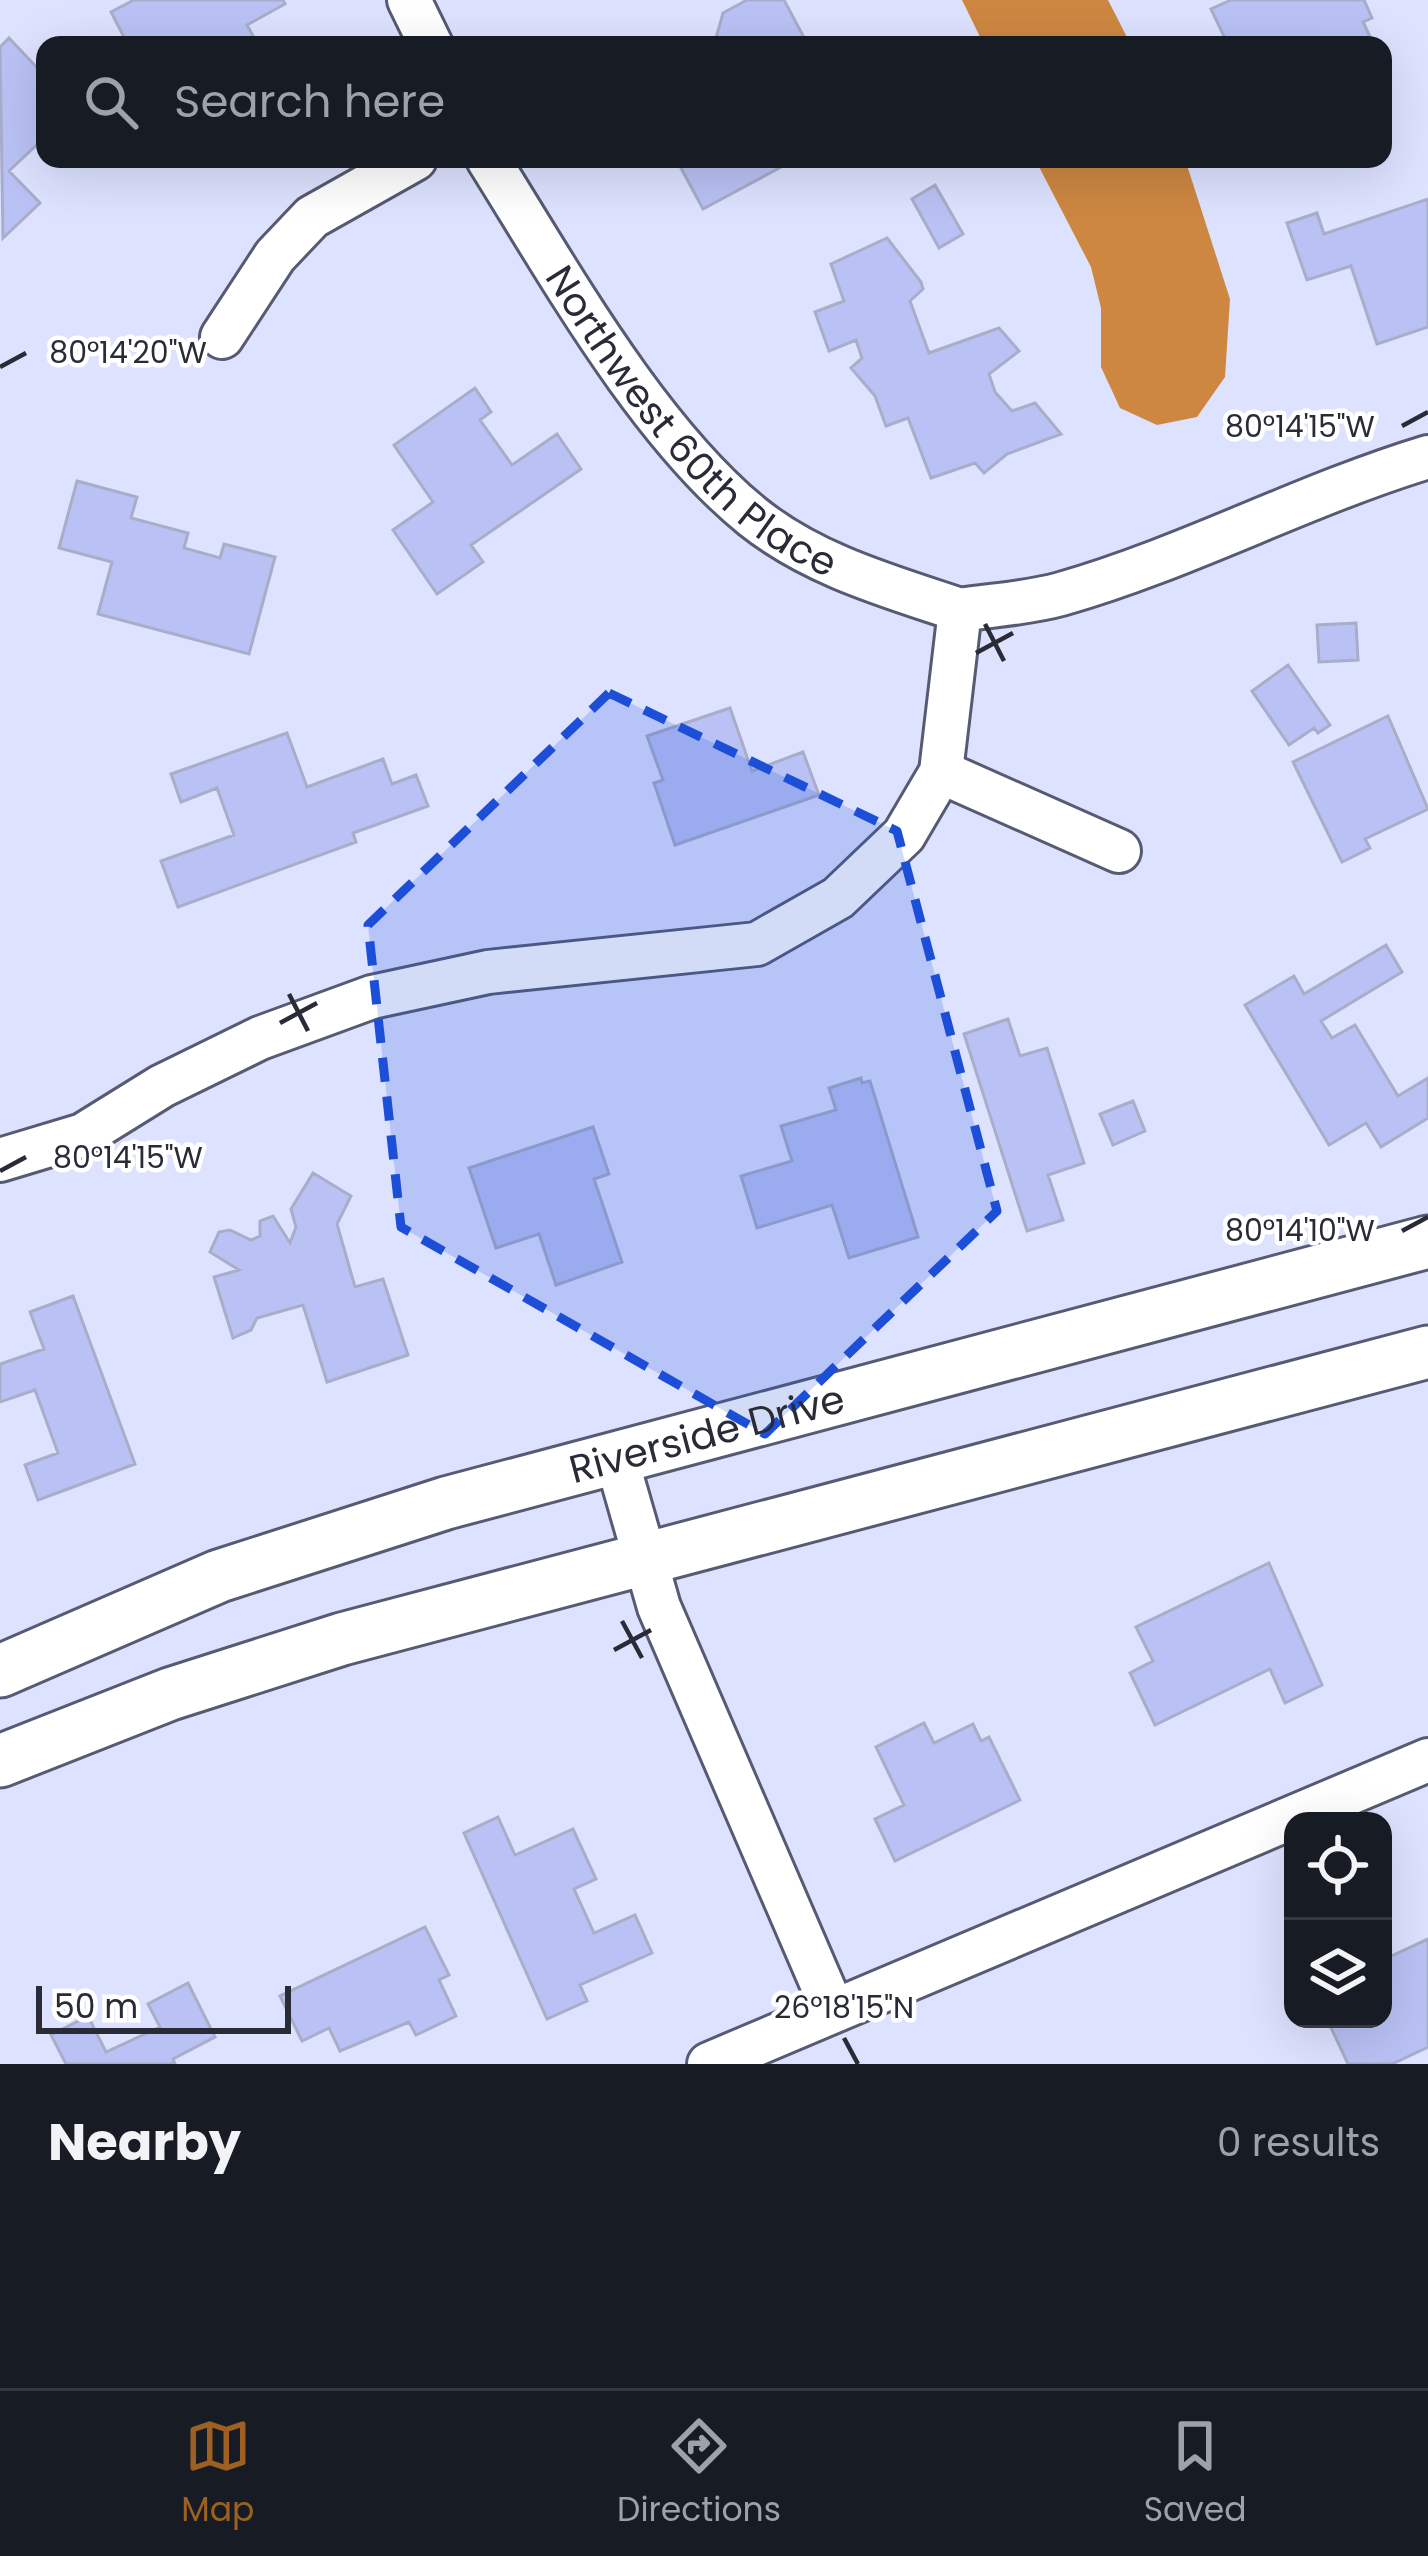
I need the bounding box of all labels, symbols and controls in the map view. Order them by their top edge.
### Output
search box [36,36,1392,168]
icon: search [78,69,144,135]
text: Search here [174,70,445,133]
street label: Northwest 60th Place [532,255,846,591]
text: 80°14'20"W [49,331,207,374]
text: 80°14'15"W [1225,405,1375,448]
text: 80°14'15"W [53,1136,203,1179]
text: 80°14'10"W [1225,1209,1375,1252]
street label: Riverside Drive [563,1371,851,1497]
map controls [1284,1812,1392,2028]
button: locate [1284,1812,1392,1920]
button: layers [1284,1920,1392,2028]
scale bar [36,1980,291,2033]
text: 50 m [54,1983,138,2030]
text: 26°18'15"N [774,1986,914,2029]
text: Nearby [48,2106,241,2178]
text: 0 results [1217,2115,1380,2170]
tab: Map [181,2413,254,2535]
tab: Directions [617,2413,781,2535]
tab: Saved [1144,2413,1247,2535]

